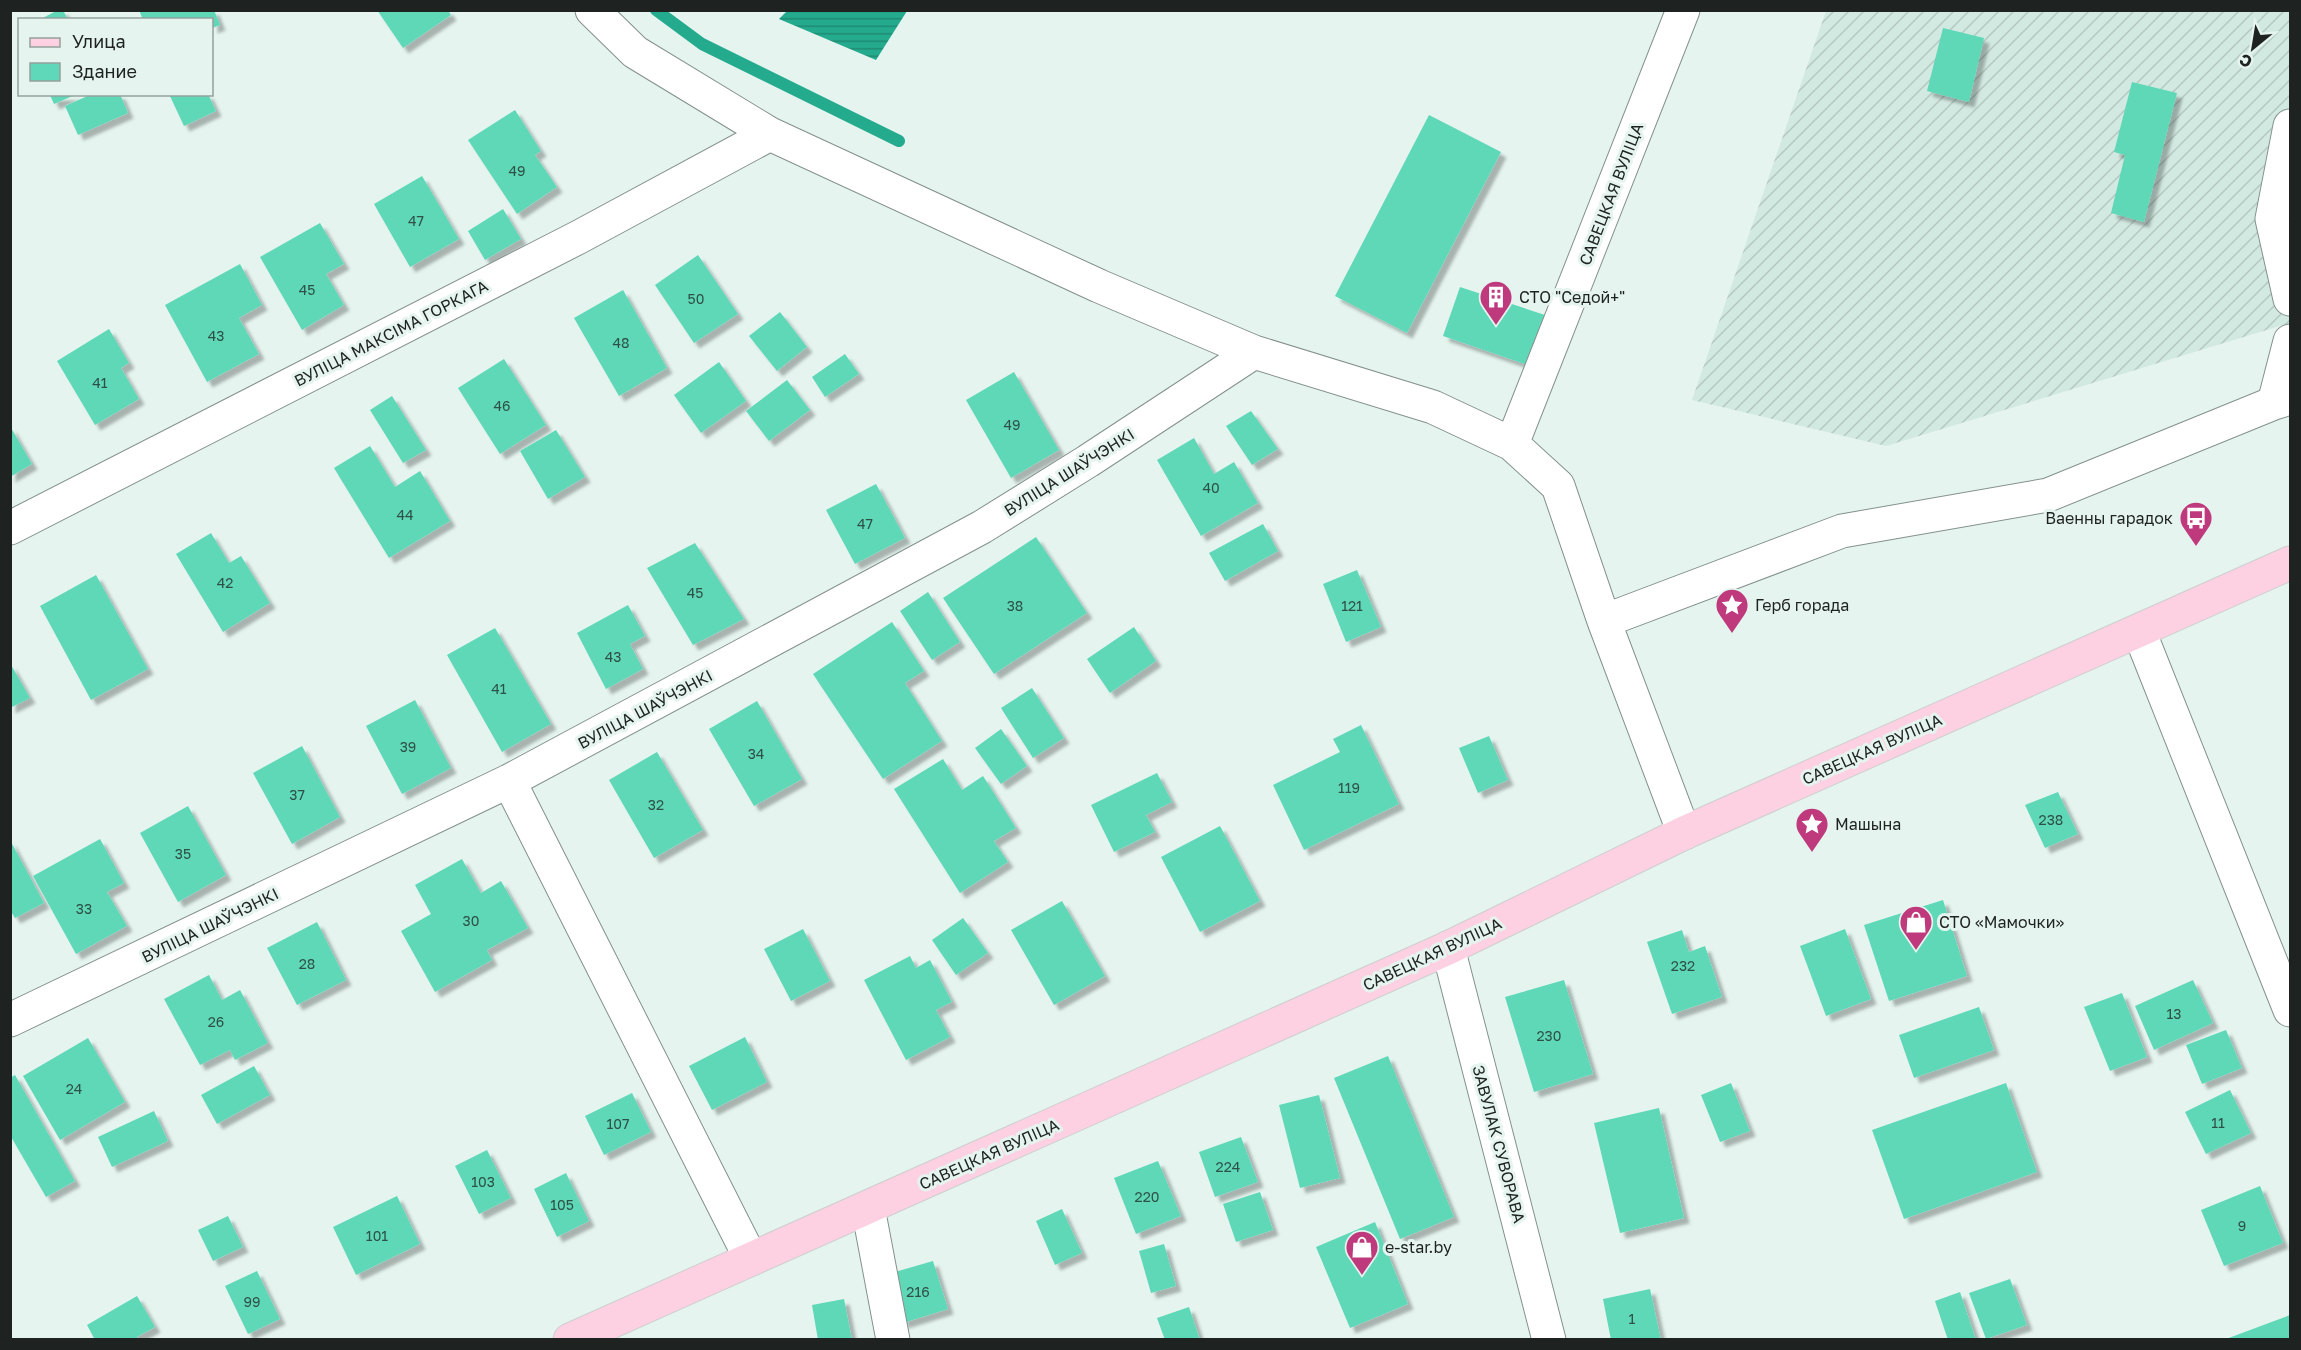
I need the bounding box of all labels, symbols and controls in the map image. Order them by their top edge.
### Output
legend [18,18,213,96]
north arrow [2223,18,2283,78]
text: Улица [72,30,126,52]
text: С [2236,49,2255,72]
text: Здание [72,60,137,82]
street label: САВЕЦКАЯ ВУЛІЦА [1575,120,1647,268]
house number: 49 [508,162,526,179]
house number: 47 [408,212,424,229]
street label: ВУЛІЦА МАКСІМА ГОРКАГА [291,275,491,391]
building icon: СТО "Седой+" [1478,279,1514,326]
house number: 45 [299,281,315,298]
place label: СТО "Седой+" [1519,287,1625,307]
house number: 50 [688,290,704,307]
house number: 43 [208,327,224,344]
house number: 48 [612,334,630,351]
house number: 41 [92,374,108,391]
house number: 46 [493,397,511,414]
house number: 49 [1003,416,1021,433]
street label: ВУЛІЦА ШАЎЧЭНКІ [1000,424,1138,520]
house number: 40 [1202,479,1220,496]
bus stop icon: Ваенны гарадок [2178,500,2214,547]
house number: 44 [396,506,414,523]
place label: Ваенны гарадок [2045,508,2173,528]
house number: 47 [857,515,873,532]
house number: 42 [217,574,233,591]
house number: 45 [687,584,703,601]
place icon: Герб горада [1714,587,1750,634]
place label: Герб горада [1755,595,1849,615]
house number: 38 [1007,597,1023,614]
house number: 121 [1341,597,1363,614]
house number: 43 [605,648,621,665]
street label: ВУЛІЦА ШАЎЧЭНКІ [574,665,716,753]
house number: 41 [491,680,507,697]
street label: САВЕЦКАЯ ВУЛІЦА [1799,709,1945,789]
house number: 39 [400,738,416,755]
house number: 34 [748,745,764,762]
house number: 119 [1338,779,1360,796]
house number: 37 [289,786,305,803]
house number: 32 [648,796,664,813]
place icon: Машына [1794,806,1830,853]
house number: 238 [2039,811,2063,828]
place label: Машына [1835,814,1901,834]
house number: 35 [175,845,191,862]
street label: ВУЛІЦА ШАЎЧЭНКІ [138,883,282,967]
house number: 33 [76,900,92,917]
shop icon: СТО «Мамочки» [1898,904,1934,951]
house number: 30 [463,912,479,929]
place label: СТО «Мамочки» [1939,912,2065,932]
street label: САВЕЦКАЯ ВУЛІЦА [1359,913,1505,995]
house number: 28 [299,955,315,972]
house number: 232 [1671,957,1695,974]
house number: 13 [2167,1005,2181,1022]
house number: 26 [208,1013,224,1030]
house number: 230 [1537,1027,1562,1044]
street label: ЗАВУЛАК СУВОРАВА [1468,1063,1530,1225]
house number: 24 [66,1080,82,1097]
street label: САВЕЦКАЯ ВУЛІЦА [916,1114,1062,1194]
house number: 11 [2211,1114,2225,1131]
house number: 107 [607,1115,629,1132]
house number: 224 [1216,1158,1240,1175]
house number: 103 [471,1173,495,1190]
house number: 220 [1135,1188,1159,1205]
house number: 105 [550,1196,574,1213]
house number: 9 [2238,1217,2246,1234]
house number: 101 [366,1227,388,1244]
shop icon: e-star.by [1344,1229,1380,1276]
place label: e-star.by [1385,1237,1452,1257]
house number: 216 [906,1283,930,1300]
house number: 99 [244,1293,260,1310]
house number: 1 [1629,1310,1636,1327]

